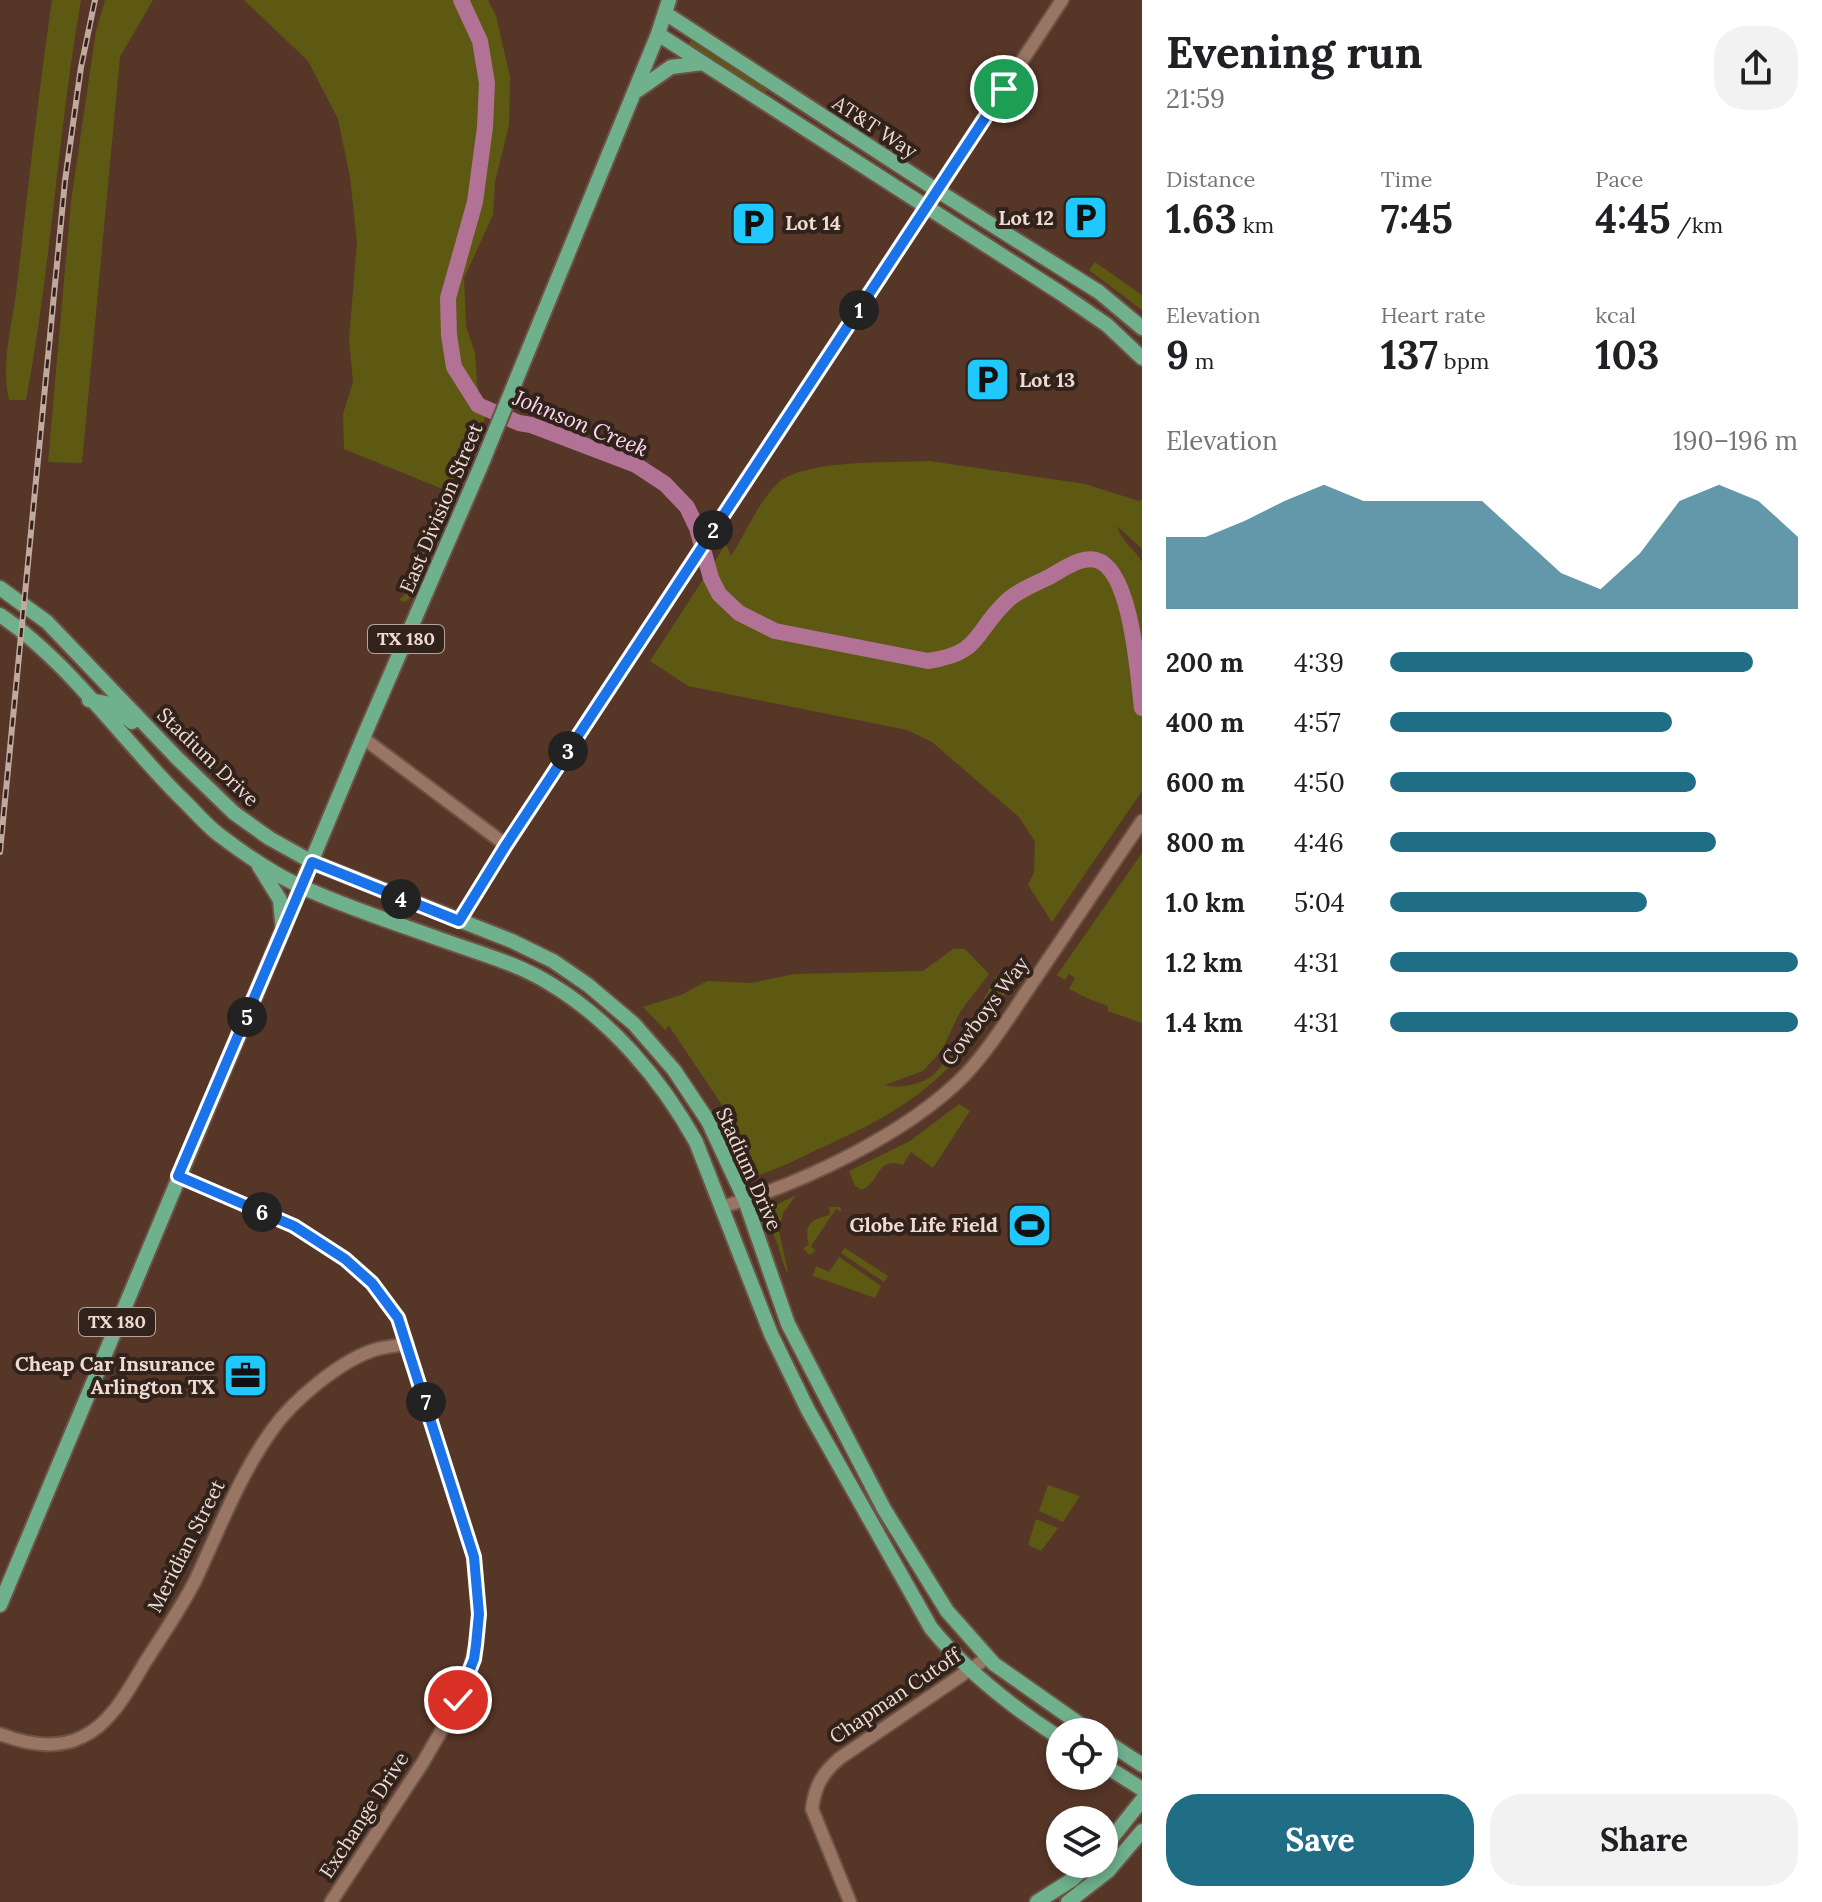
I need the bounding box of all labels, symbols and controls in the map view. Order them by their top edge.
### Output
text: Evening run [1166,24,1423,80]
button: share [1714,26,1798,110]
pin [970,55,1038,123]
icon: arrive [982,67,1026,111]
text: 21:59 [1166,82,1225,115]
street label: AT&T Way [827,89,923,163]
text: Distance [1166,165,1256,193]
text: Time [1381,165,1433,193]
text: Pace [1595,165,1643,193]
text: 1.63 [1166,193,1237,244]
text: 7:45 [1381,193,1453,244]
text: 4:45 [1595,193,1671,244]
parking icon: Lot 12 [1061,194,1109,242]
parking icon: Lot 14 [730,199,778,247]
place label: Lot 12 [998,205,1054,230]
place label: Lot 14 [785,210,841,235]
text: km [1237,211,1274,239]
text: /km [1671,211,1723,239]
pin: 1 [839,290,879,330]
text: 1 [855,296,863,324]
text: Elevation [1166,301,1261,329]
text: Heart rate [1381,301,1486,329]
text: kcal [1595,301,1636,329]
text: 9 [1166,329,1189,380]
text: 137 [1381,329,1438,380]
text: 103 [1595,329,1659,380]
text: m [1189,347,1215,375]
text: bpm [1438,347,1489,375]
parking icon: Lot 13 [964,356,1012,404]
place label: Lot 13 [1019,367,1075,392]
water label: Johnson Creek [509,383,652,463]
street label: East Division Street [393,419,488,596]
text: Elevation [1166,424,1278,457]
text: 190–196 m [1673,424,1798,457]
pin: 2 [693,510,733,550]
text: 2 [707,516,719,544]
road number: TX 180 [368,625,444,653]
text: 200 m [1166,646,1244,679]
text: 4:39 [1294,646,1344,679]
street label: Stadium Drive [152,702,265,812]
text: 400 m [1166,706,1244,739]
text: 4:57 [1294,706,1341,739]
pin: 3 [548,731,588,771]
text: 3 [562,737,574,765]
text: 600 m [1166,766,1245,799]
text: 4:50 [1294,766,1345,799]
text: 800 m [1166,826,1245,859]
text: 4:46 [1294,826,1344,859]
pin: 4 [381,879,421,919]
text: 4 [395,885,407,913]
text: 1.0 km [1166,886,1245,919]
text: 5:04 [1294,886,1345,919]
text: 1.2 km [1166,946,1243,979]
text: 4:31 [1294,946,1339,979]
street label: Cowboys Way [936,951,1034,1070]
pin: 5 [227,997,267,1037]
text: 5 [241,1003,253,1031]
text: 1.4 km [1166,1006,1243,1039]
text: 4:31 [1294,1006,1339,1039]
street label: Stadium Drive [711,1103,788,1234]
pin: 6 [242,1192,282,1232]
text: 6 [256,1198,268,1226]
sports icon: Globe Life Field [1005,1201,1053,1249]
place label: Globe Life Field [850,1212,998,1237]
road number: TX 180 [79,1308,155,1336]
place label: Cheap Car Insurance Arlington TX [15,1351,215,1399]
office icon: Cheap Car Insurance Arlington TX [222,1352,270,1400]
pin: 7 [406,1382,446,1422]
text: 7 [421,1388,431,1416]
street label: Meridian Street [141,1475,230,1616]
street label: Chapman Cutoff [824,1642,966,1749]
pin [424,1666,492,1734]
icon: check [436,1678,480,1722]
map controls [1046,1718,1118,1878]
button: locate [1046,1718,1118,1790]
street label: Exchange Drive [314,1747,414,1882]
button: Save [1166,1794,1474,1886]
button: Share [1490,1794,1798,1886]
button: layers [1046,1806,1118,1878]

